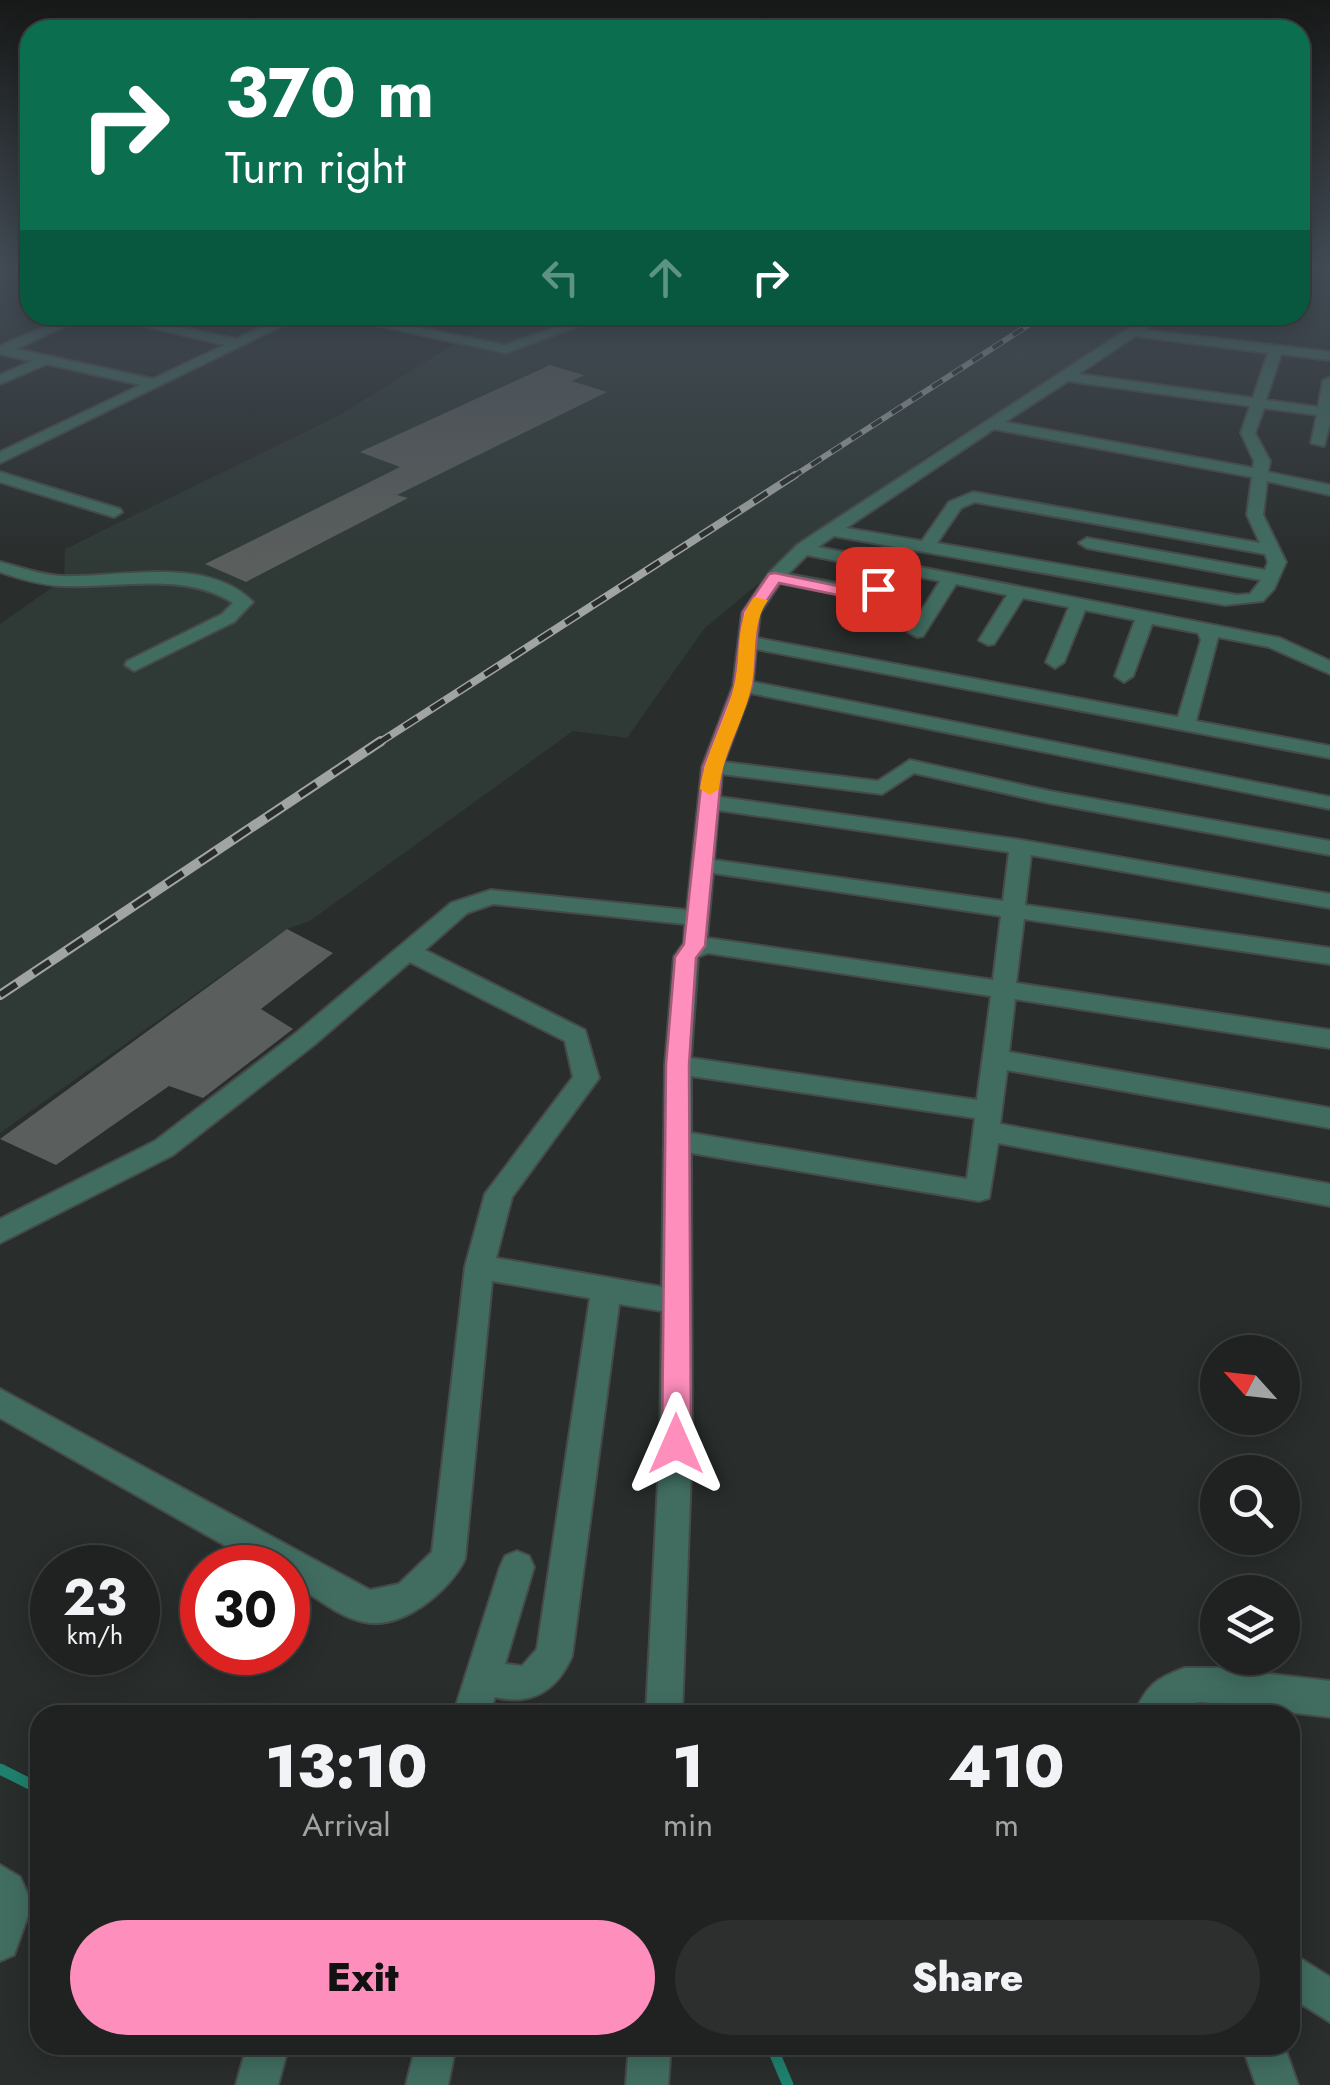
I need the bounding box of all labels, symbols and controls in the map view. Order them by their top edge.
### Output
text: 370 m [225,42,434,143]
icon: right [60,60,190,190]
text: Turn right [225,135,406,200]
icon: left [533,250,588,305]
icon: ahead [638,250,693,305]
icon: right [743,250,798,305]
pin [836,547,921,632]
icon: arrive [851,562,906,617]
north arrow [1200,1335,1300,1435]
map controls [1200,1335,1300,1675]
position arrow [624,1392,728,1496]
button: search [1200,1455,1300,1555]
speed limit sign: 30 [180,1545,310,1675]
text: 23 [63,1561,127,1634]
button: layers [1200,1575,1300,1675]
text: km/h [67,1617,123,1653]
text: 13:10 [265,1723,428,1810]
text: 1 [672,1723,704,1810]
text: 410 [948,1723,1065,1810]
text: Arrival [302,1802,391,1848]
text: min [663,1802,713,1848]
text: m [994,1802,1019,1848]
button: Exit [70,1920,655,2035]
button: Share [675,1920,1260,2035]

